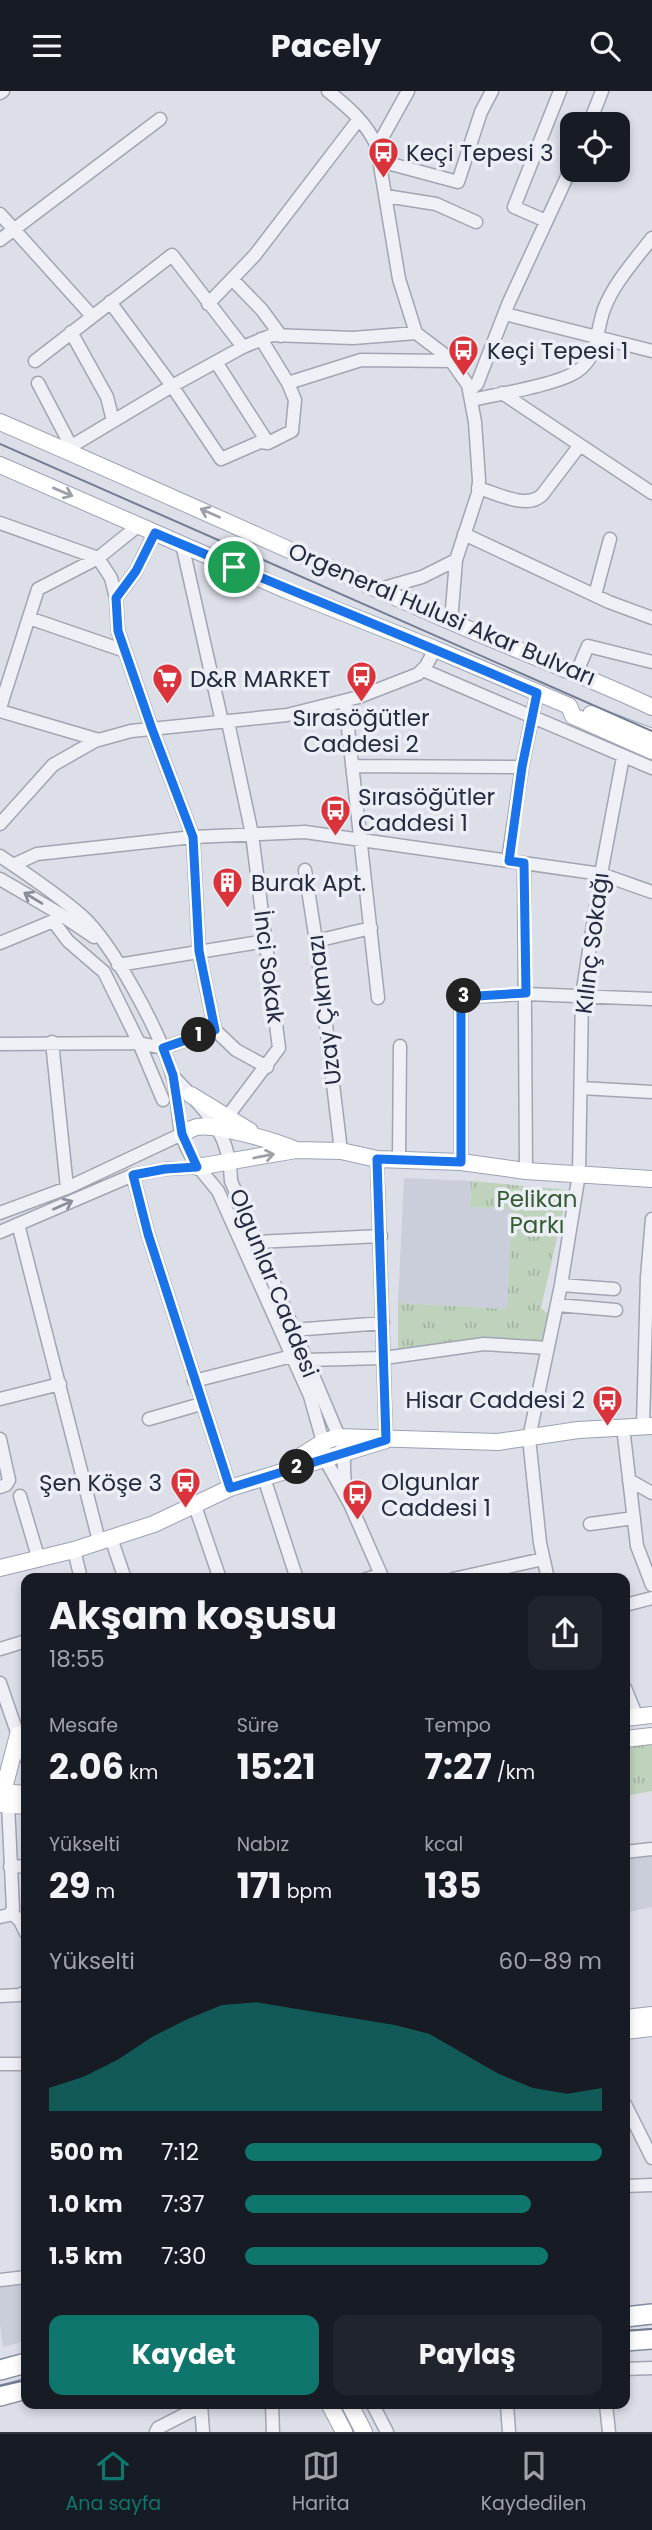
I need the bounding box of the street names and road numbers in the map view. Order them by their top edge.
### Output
street label: Orgeneral Hulusi Akar Bulvarı [283,535,601,693]
street label: Kılınç Sokağı [567,870,617,1016]
street label: İnci Sokak [246,909,292,1025]
street label: Uzay Çıkmazı [299,933,349,1087]
street label: Olgunlar Caddesi [222,1184,326,1382]

